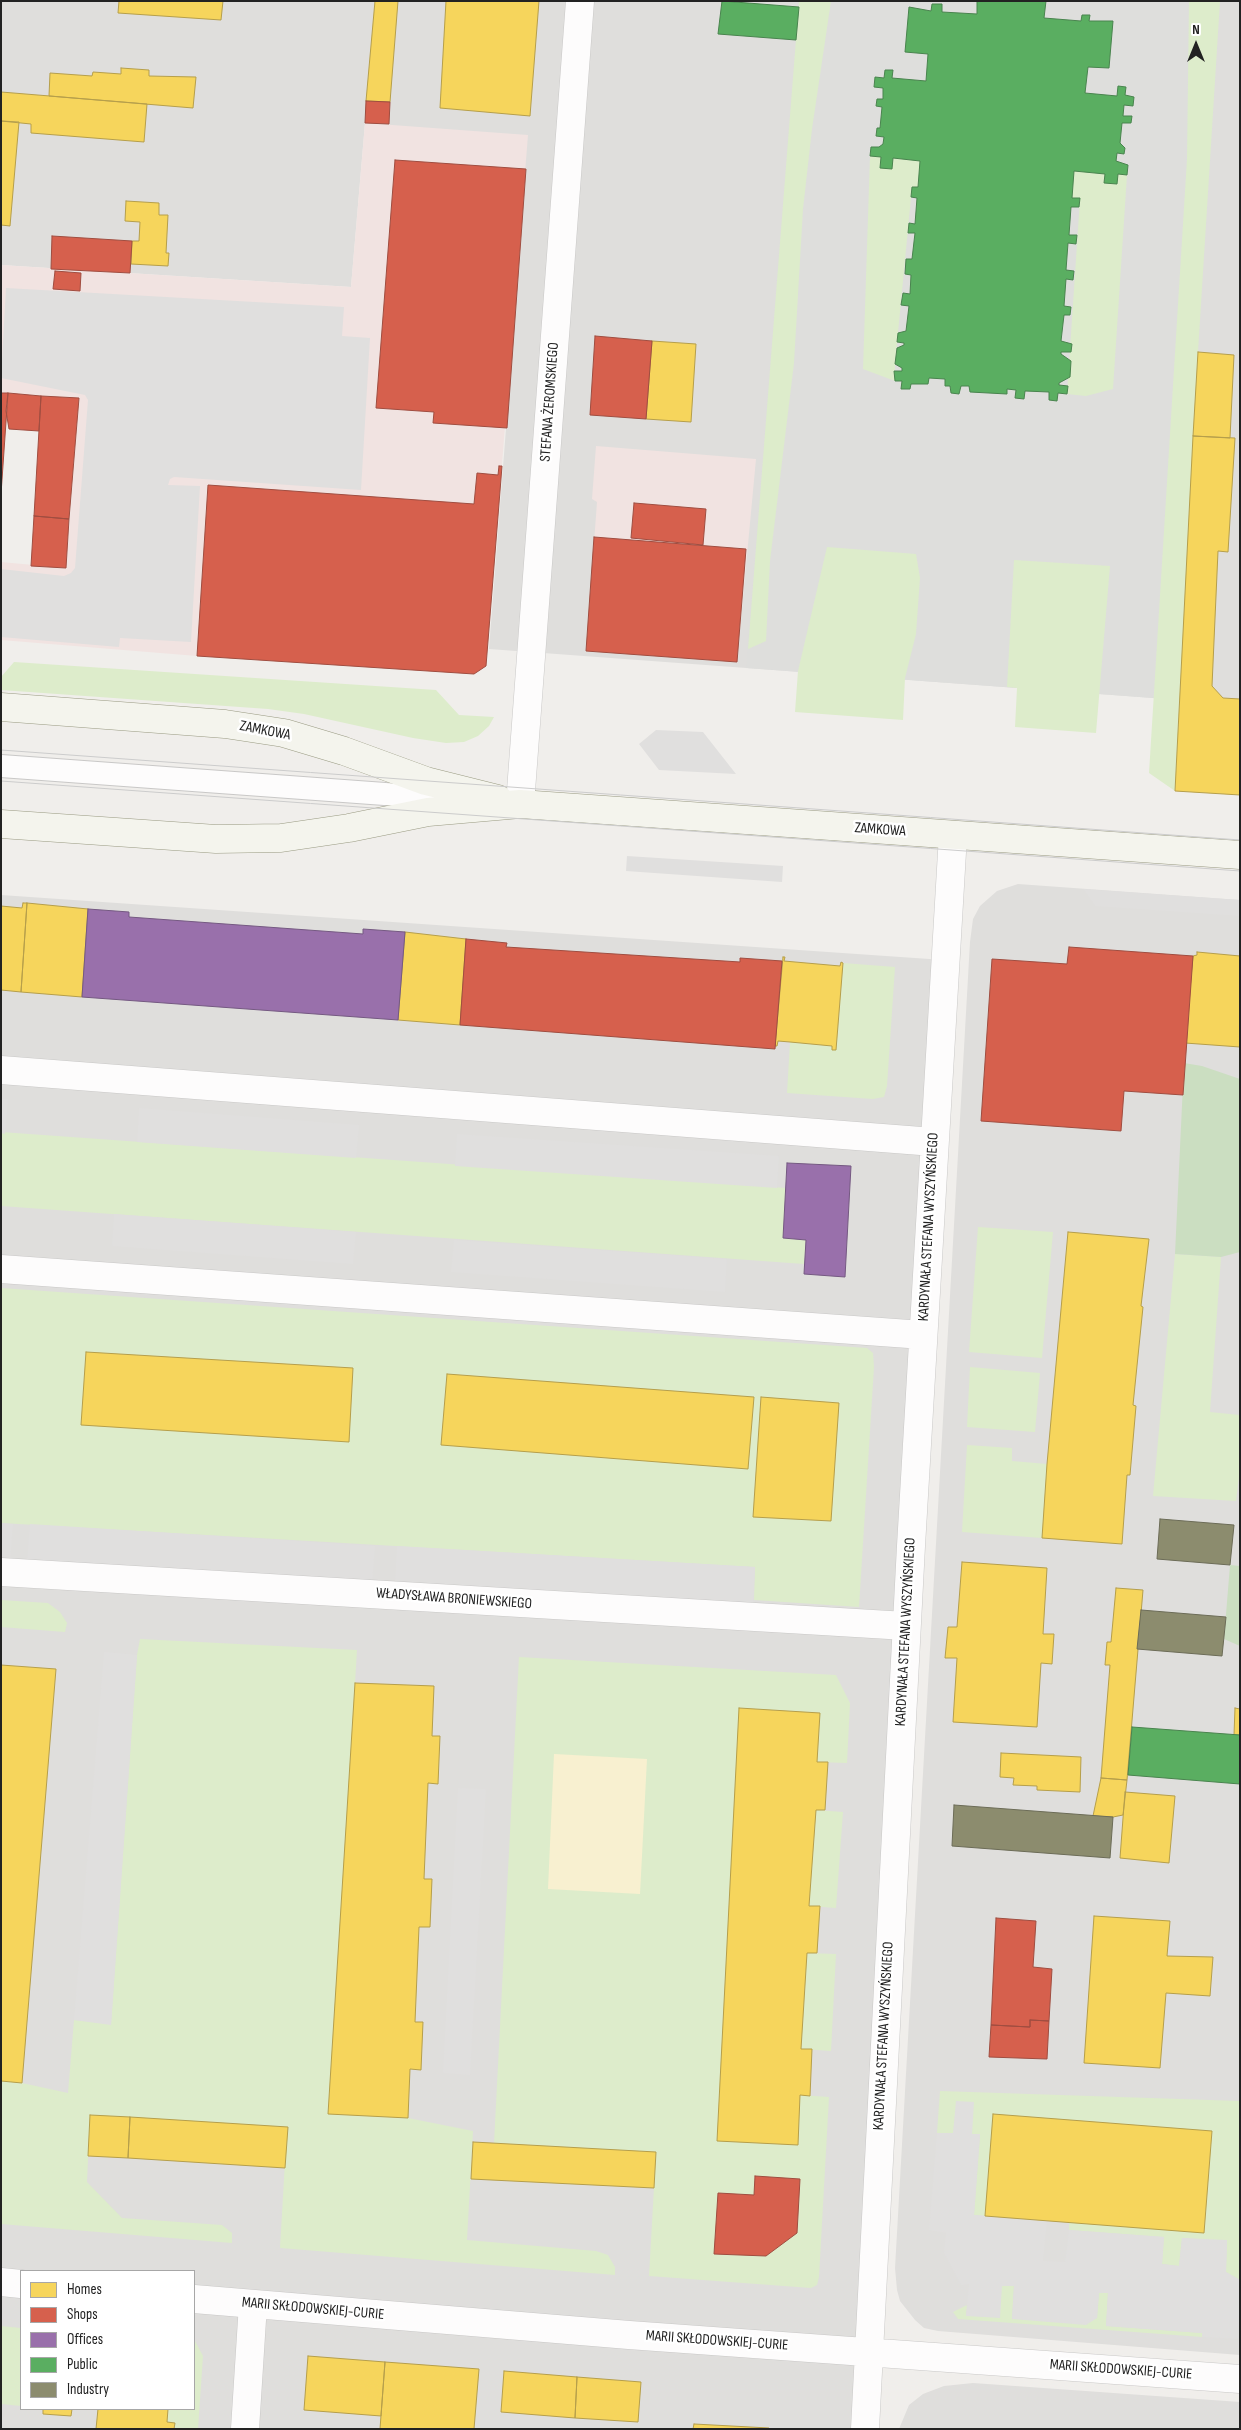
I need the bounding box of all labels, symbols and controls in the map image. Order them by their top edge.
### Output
north arrow [1171,20,1221,70]
text: N [1192,21,1200,38]
street label: STEFANA ŻEROMSKIEGO [537,342,563,462]
street label: ZAMKOWA [238,717,292,745]
street label: ZAMKOWA [854,819,906,841]
street label: KARDYNAŁA STEFANA WYSZYŃSKIEGO [915,1132,943,1322]
street label: KARDYNAŁA STEFANA WYSZYŃSKIEGO [892,1537,920,1727]
street label: WŁADYSŁAWA BRONIEWSKIEGO [376,1585,532,1613]
street label: KARDYNAŁA STEFANA WYSZYŃSKIEGO [870,1941,898,2131]
legend [20,2270,195,2410]
text: Homes [67,2280,102,2299]
street label: MARII SKŁODOWSKIEJ-CURIE [241,2294,385,2324]
text: Shops [67,2305,98,2324]
street label: MARII SKŁODOWSKIEJ-CURIE [645,2327,789,2355]
text: Offices [67,2330,103,2349]
text: Public [67,2355,98,2374]
street label: MARII SKŁODOWSKIEJ-CURIE [1049,2356,1193,2384]
text: Industry [67,2380,109,2399]

